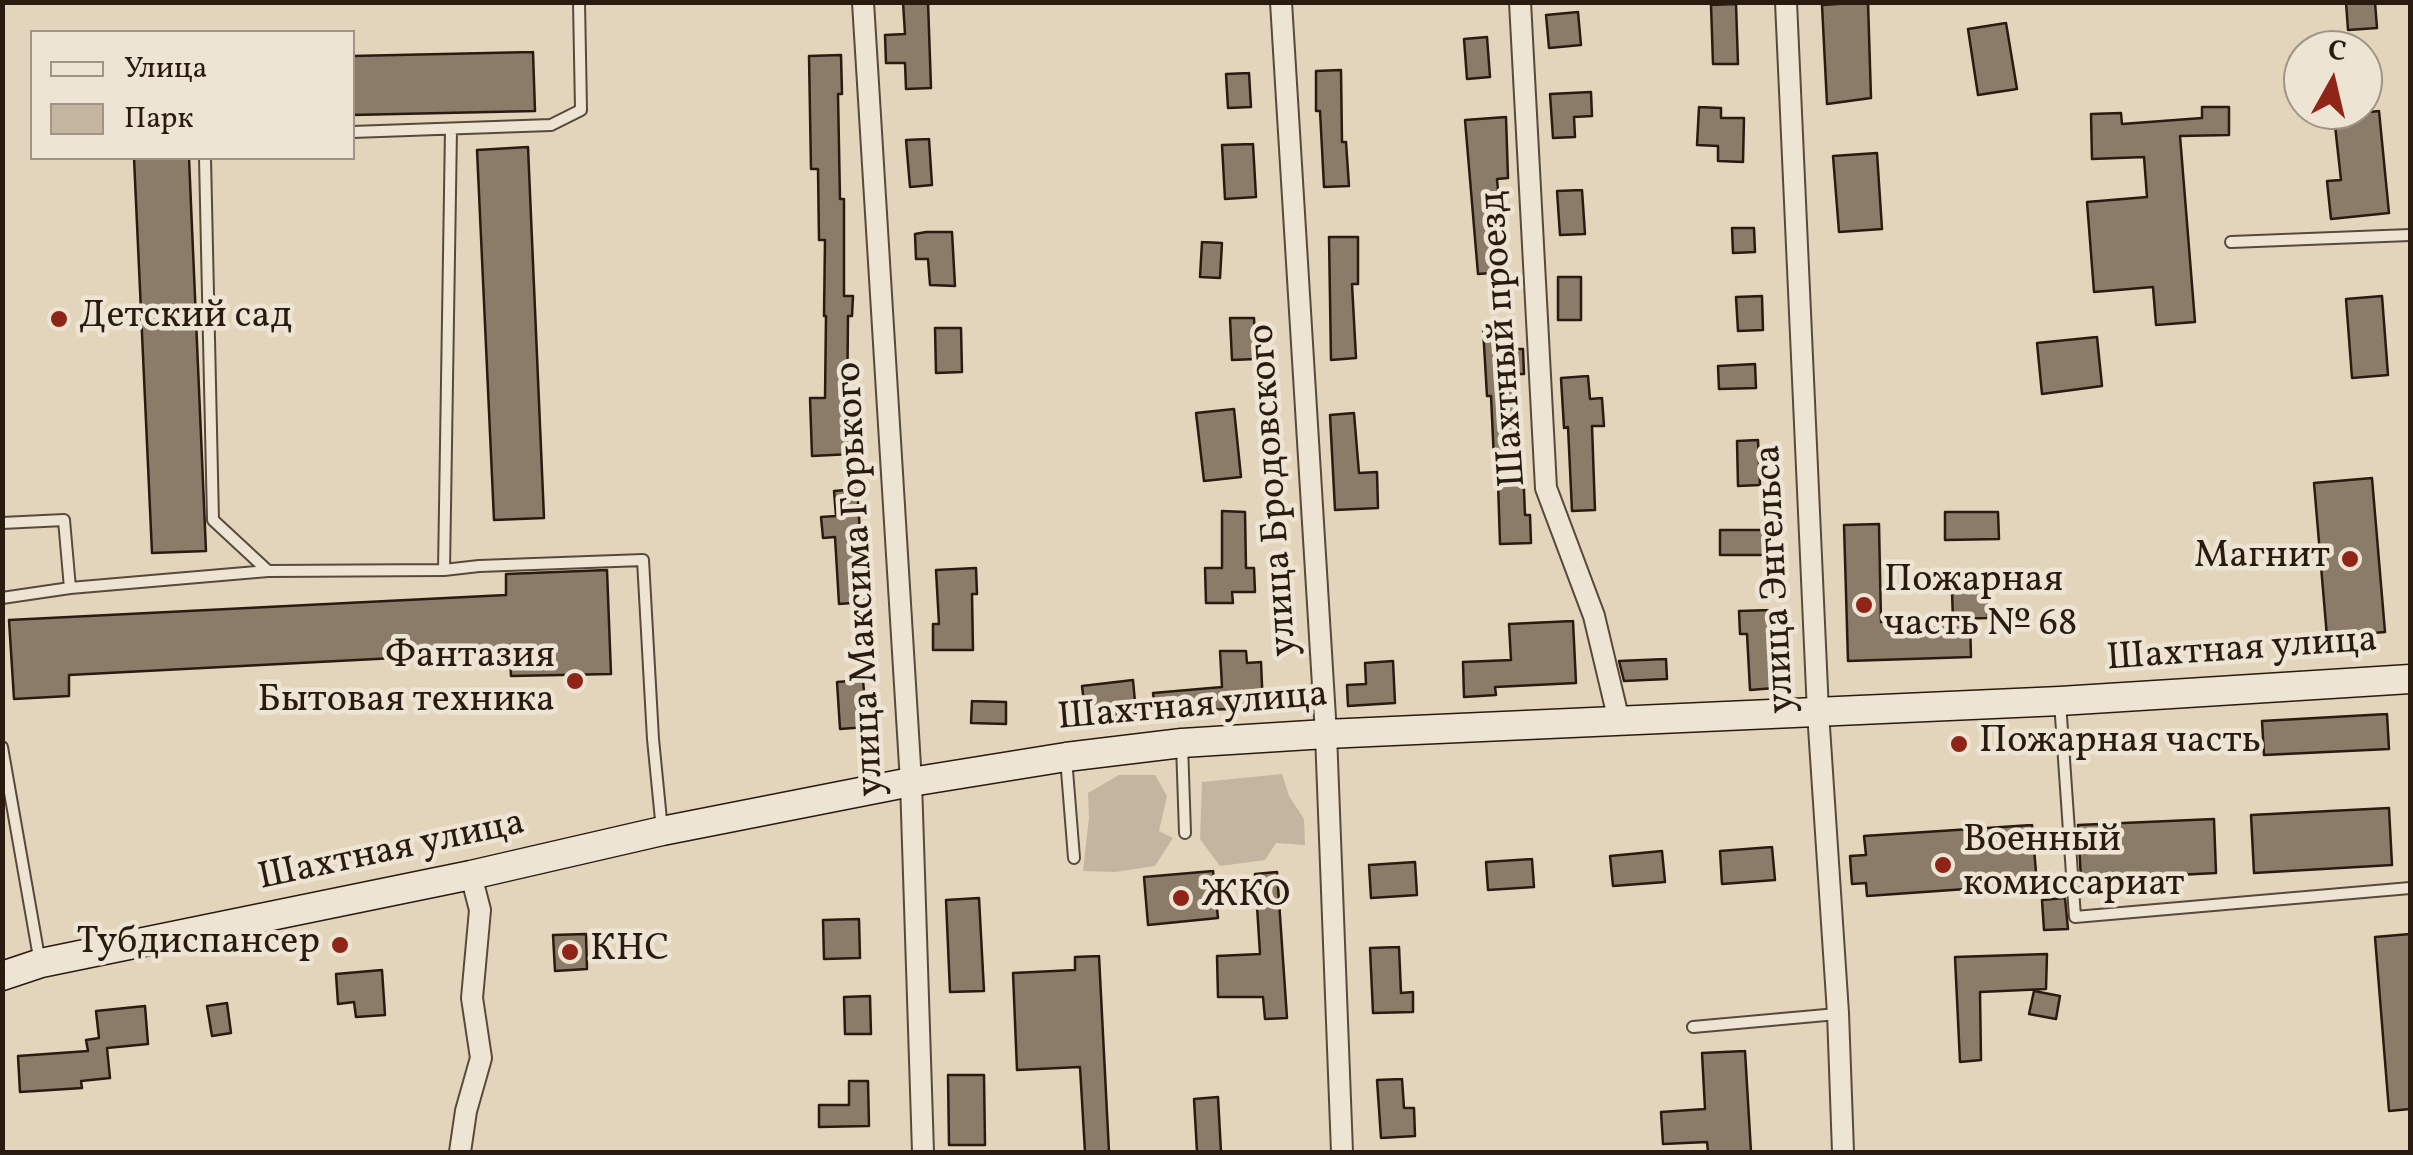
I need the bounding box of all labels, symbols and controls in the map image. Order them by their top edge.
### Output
legend [30,30,355,160]
north arrow [2283,30,2383,130]
text: С [2325,31,2349,72]
text: Улица [124,48,207,90]
text: Парк [124,98,193,140]
street label: Шахтный проезд [1473,189,1539,489]
place label: Детский сад [79,296,292,342]
marker: Детский сад [48,308,70,330]
street label: улица Бродовского [1242,322,1310,658]
street label: улица Максима Горького [829,360,897,798]
street label: улица Энгельса [1748,443,1808,715]
place label: Магнит [2194,536,2330,582]
marker: Магнит [2339,548,2361,570]
place label: Пожарная часть № 68 [1884,560,2077,649]
marker: Пожарная часть № 68 [1853,594,1875,616]
street label: Шахтная улица [2105,620,2379,684]
place label: Фантазия Бытовая техника [258,636,555,726]
marker: Фантазия Бытовая техника [564,670,586,692]
street label: Шахтная улица [1056,674,1330,744]
place label: Пожарная часть [1979,721,2261,767]
marker: Пожарная часть [1948,733,1970,755]
street label: Шахтная улица [255,803,529,903]
place label: Военный комиссариат [1963,820,2184,909]
marker: Военный комиссариат [1932,854,1954,876]
place label: ЖКО [1201,875,1290,921]
marker: ЖКО [1170,887,1192,909]
place label: Тубдиспансер [76,922,320,968]
place label: КНС [590,929,669,975]
marker: Тубдиспансер [329,934,351,956]
marker: КНС [559,941,581,963]

